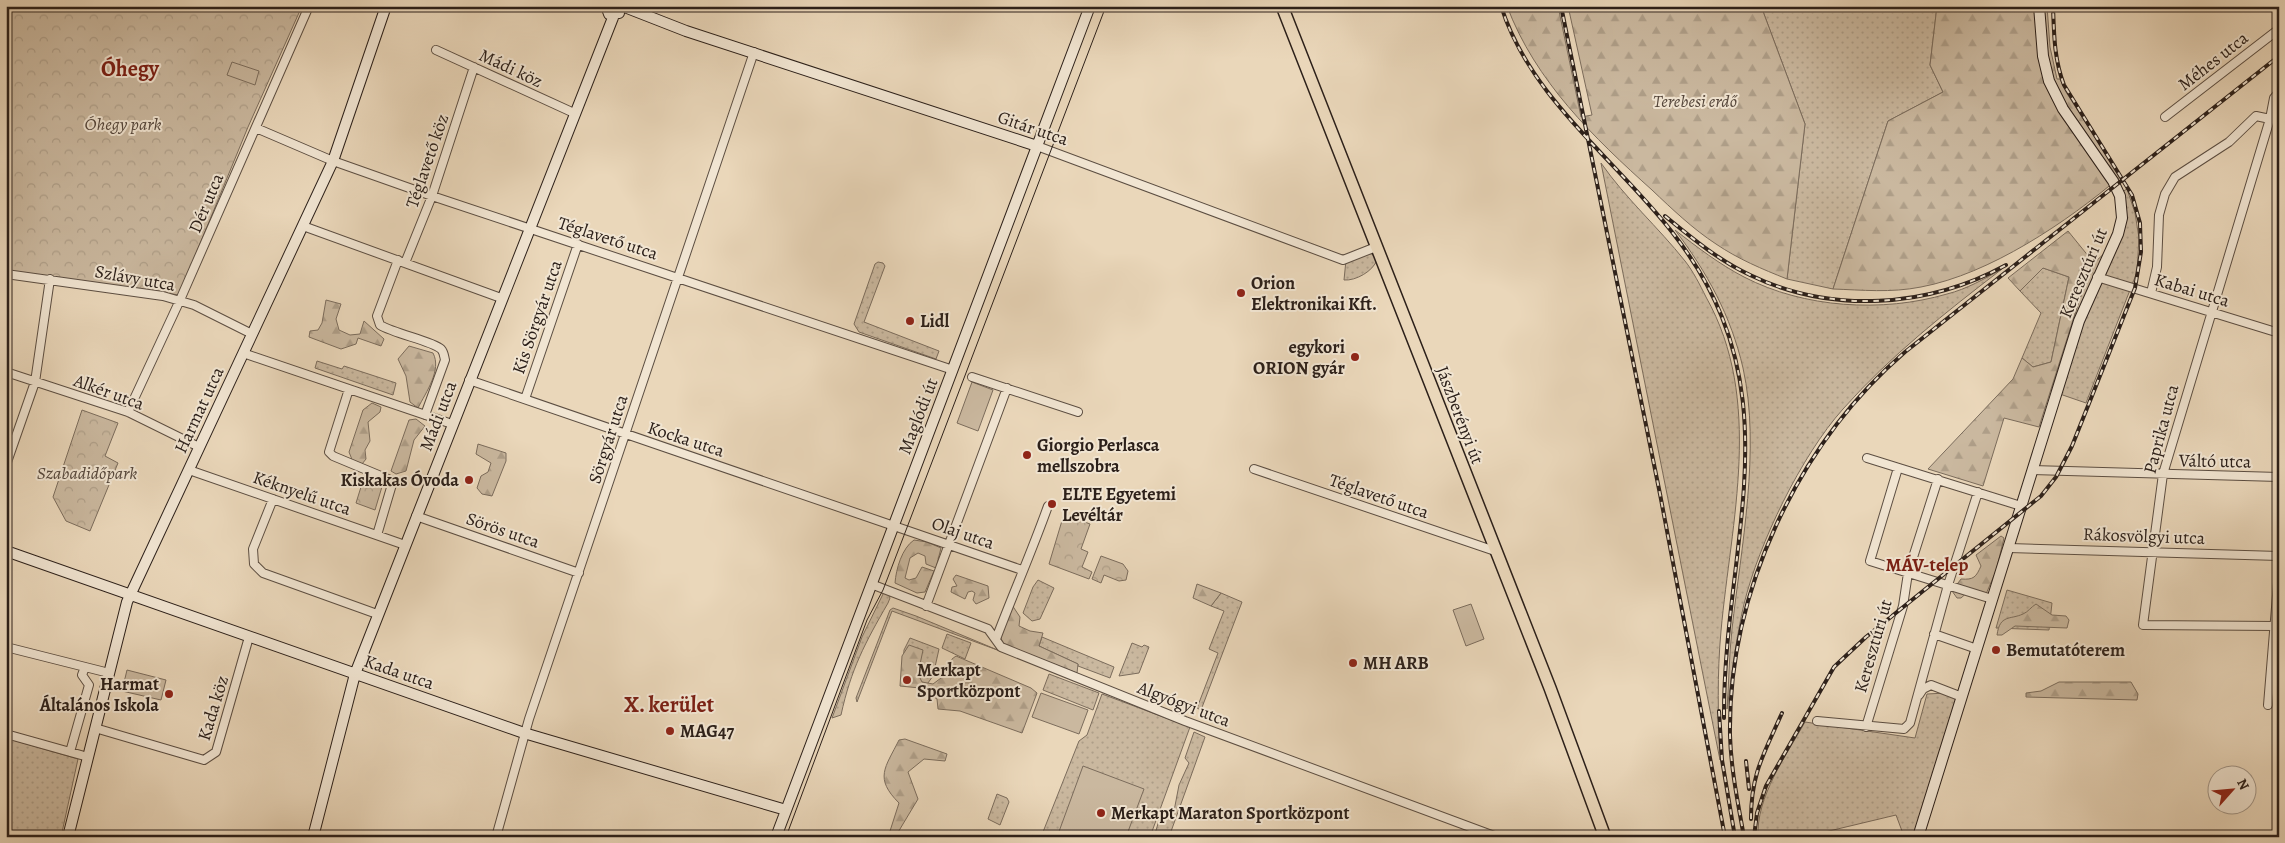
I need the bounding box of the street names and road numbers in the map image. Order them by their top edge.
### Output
street label: Méhes utca [2173,26,2254,96]
street label: Mádi köz [475,43,547,93]
street label: Gitár utca [995,105,1072,151]
street label: Téglavető köz [400,111,454,211]
street label: Dér utca [183,169,230,237]
street label: Téglavető utca [555,211,662,266]
street label: Keresztúri út [2053,224,2113,322]
street label: Kis Sörgyár utca [506,256,568,377]
street label: Szlávy utca [93,259,178,297]
street label: Kabai utca [2152,267,2233,313]
street label: Harmat utca [168,362,230,457]
street label: Jászberényi út [1430,363,1490,467]
street label: Alkér utca [70,368,148,416]
street label: Maglódi út [892,374,944,458]
street label: Mádi utca [414,377,463,455]
street label: Paprika utca [2138,381,2185,476]
street label: Sörgyár utca [582,391,634,487]
street label: Kocka utca [645,415,728,463]
street label: Váltó utca [2178,448,2252,474]
street label: Kéknyelű utca [250,465,355,521]
street label: Téglavető utca [1326,468,1433,524]
street label: Sörös utca [463,506,543,554]
street label: Olaj utca [928,511,998,555]
street label: Rákosvölgyi utca [2083,522,2206,550]
street label: Keresztúri út [1848,596,1898,695]
street label: Kada utca [361,649,438,695]
street label: Kada köz [192,672,234,744]
street label: Algyógyi utca [1133,675,1234,733]

